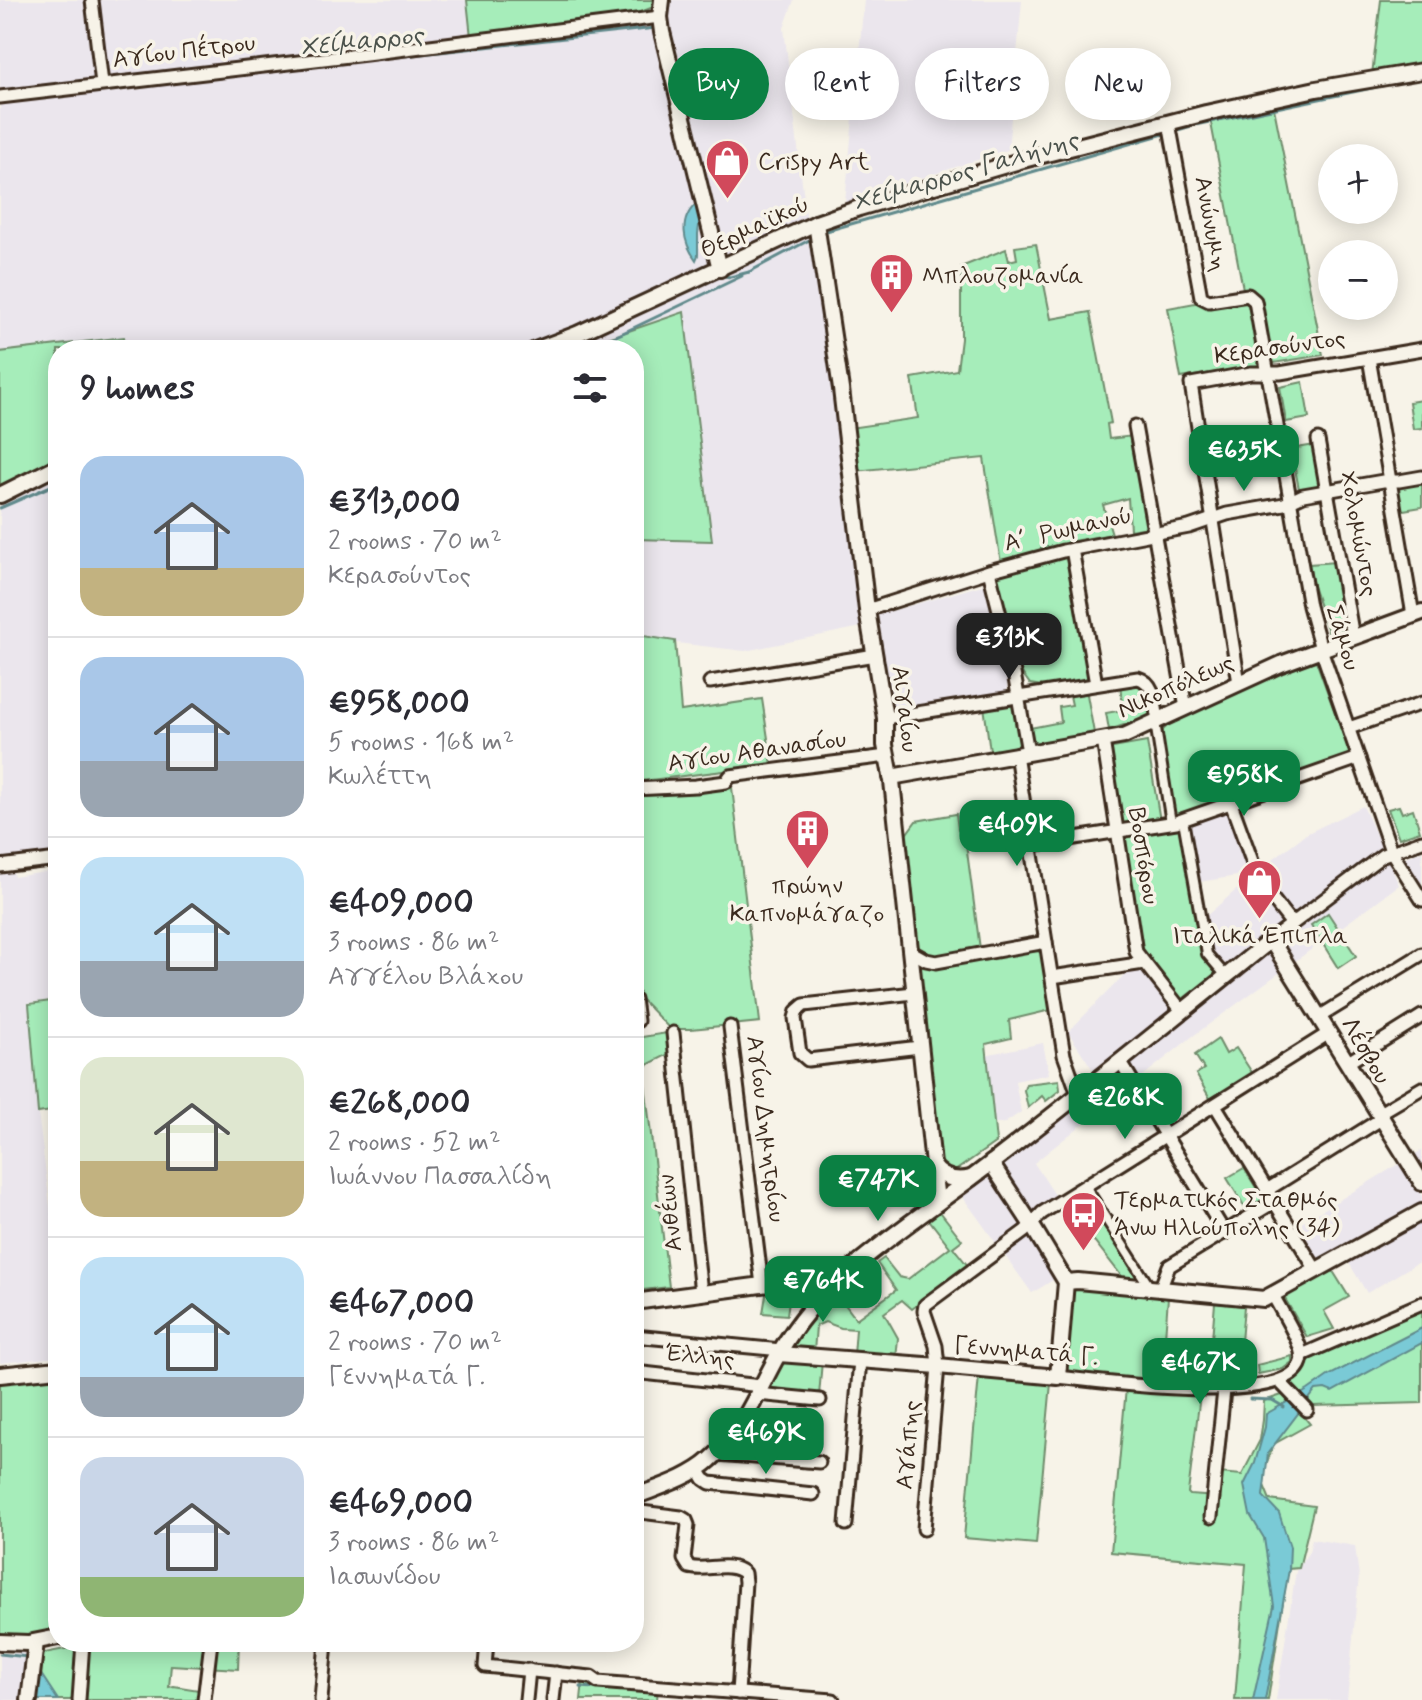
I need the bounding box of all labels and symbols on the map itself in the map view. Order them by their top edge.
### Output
water label: Χείμαρρος [299,18,427,65]
street label: Αγίου Πέτρου [111,27,257,76]
water label: Χείμαρρος Γαλήνης [849,123,1084,220]
shop icon: Crispy Art [703,138,751,201]
place label: Crispy Art [758,147,869,178]
street label: Ανώνυμη [1186,174,1234,274]
street label: Θερμαϊκού [696,189,814,267]
building icon: Μπλουζομανία [867,252,915,315]
place label: Μπλουζομανία [922,261,1084,292]
street label: Κερασούντος [1213,323,1347,373]
pin: €635K [1188,425,1300,493]
street label: Χολομώντος [1332,469,1384,599]
street label: Α΄ Ρωμανού [1001,500,1135,560]
street label: Σάμου [1317,601,1367,675]
pin: €313K [953,613,1065,681]
street label: Νικοπόλεως [1113,648,1239,726]
street label: Αιγαίου [883,664,925,754]
street label: Αγίου Αθανασίου [666,724,848,780]
pin: €958K [1188,750,1300,818]
pin: €409K [961,800,1073,868]
street label: Βοσπόρου [1120,805,1166,907]
building icon: πρώην Καπνομάγαζο [783,808,831,871]
shop icon: Ιταλικά Έπιπλα [1236,858,1284,921]
place label: πρώην Καπνομάγαζο [730,871,884,930]
place label: Ιταλικά Έπιπλα [1172,921,1348,952]
street label: Λέσβου [1333,1011,1398,1090]
street label: Αγίου Δημητρίου [738,1034,792,1224]
pin: €268K [1069,1073,1181,1141]
pin: €747K [822,1155,934,1223]
street label: Ανθέων [651,1173,690,1253]
place label: Τερματικός Σταθμός Άνω Ηλιούπολης (34) [1114,1185,1340,1244]
bus stop icon: Τερματικός Σταθμός Άνω Ηλιούπολης (34) [1059,1190,1107,1253]
pin: €764K [767,1256,879,1324]
street label: Γεννηματά Γ. [952,1330,1100,1374]
street label: Έλλης [664,1338,736,1376]
pin: €467K [1144,1338,1256,1406]
street label: Αγάπης [890,1399,928,1491]
pin: €469K [710,1408,822,1476]

